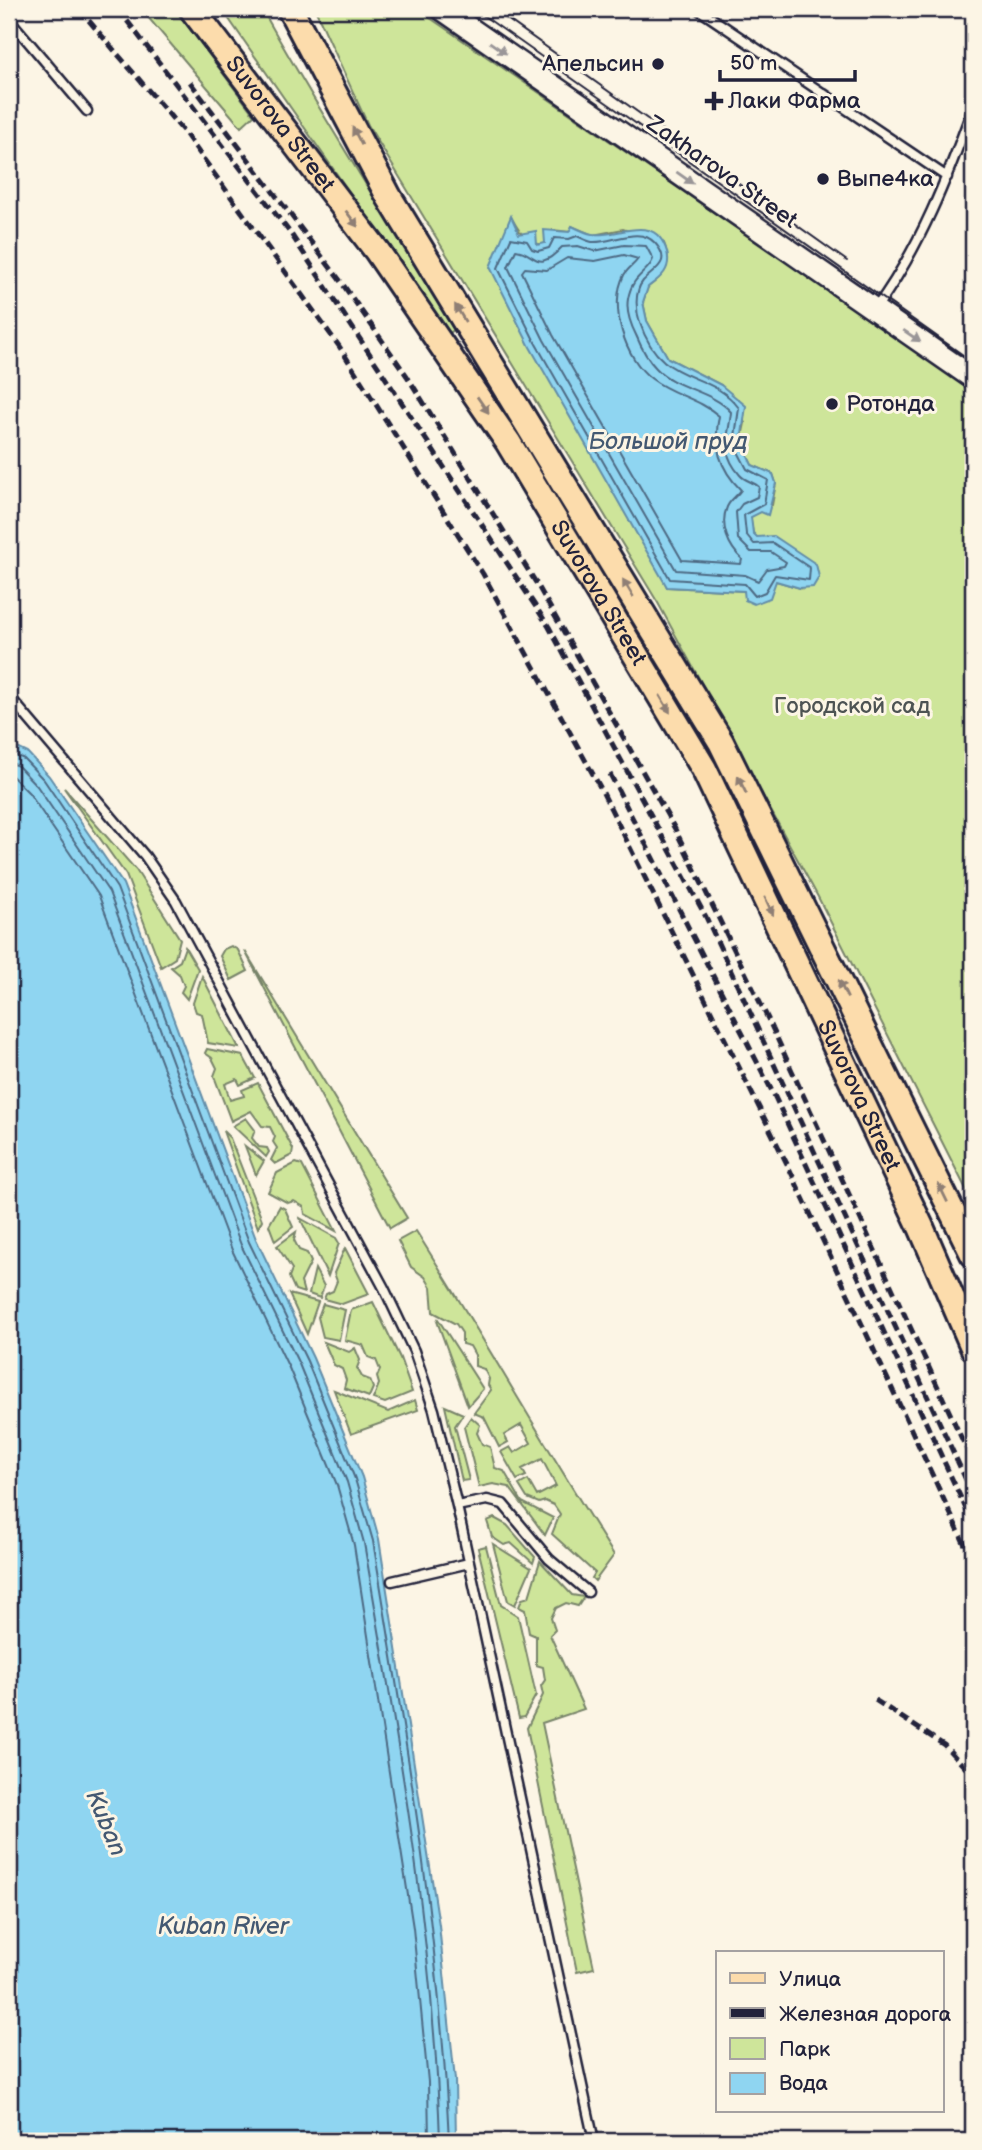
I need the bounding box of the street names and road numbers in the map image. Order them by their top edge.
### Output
street label: Suvorova Street [219,50,341,198]
street label: Zakharova Street [640,109,803,234]
street label: Suvorova Street [544,515,653,670]
street label: Suvorova Street [811,1016,907,1176]

